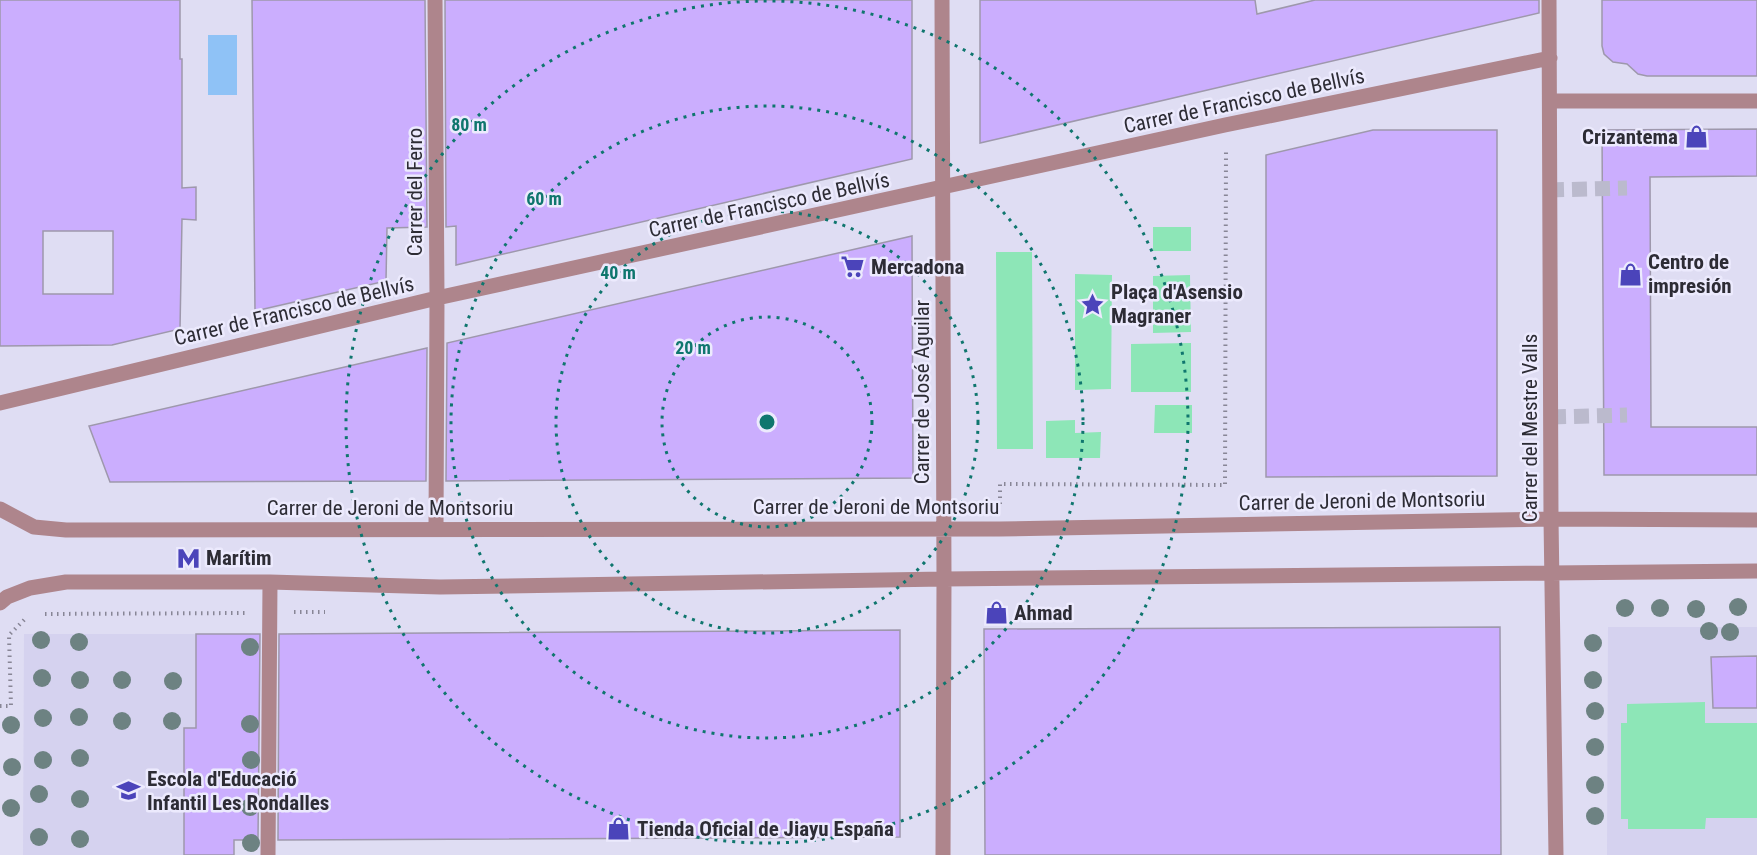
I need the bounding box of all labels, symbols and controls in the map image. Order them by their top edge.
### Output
street label: Carrer de Francisco de Bellvís [1121,64,1367,138]
text: 80 m [451,114,487,135]
shop icon: Crizantema [1683,124,1709,150]
place label: Crizantema [1582,125,1678,149]
street label: Carrer del Ferro [403,128,427,256]
street label: Carrer de Francisco de Bellvís [646,168,892,242]
text: 60 m [526,188,562,209]
place label: Centro de impresión [1648,250,1732,298]
supermarket icon: Mercadona [840,254,866,280]
place label: Mercadona [871,255,964,279]
shop icon: Centro de impresión [1617,261,1643,287]
text: 40 m [600,262,636,283]
street label: Carrer de Francisco de Bellvís [172,272,416,350]
place label: Plaça d'Asensio Magraner [1111,280,1243,328]
place icon: Plaça d'Asensio Magraner [1080,291,1106,317]
street label: Carrer de José Aguilar [910,300,934,484]
street label: Carrer del Mestre Valls [1518,334,1542,522]
text: 20 m [675,337,711,358]
centre of rings [757,412,777,432]
street label: Carrer de Jeroni de Montsoriu [1239,487,1485,515]
street label: Carrer de Jeroni de Montsoriu [753,495,999,519]
street label: Carrer de Jeroni de Montsoriu [267,496,513,520]
metro station icon: Marítim [175,545,201,571]
place label: Marítim [206,546,272,570]
shop icon: Ahmad [983,600,1009,626]
place label: Ahmad [1014,601,1073,625]
place label: Escola d'Educació Infantil Les Rondalles [147,767,329,815]
school or university icon: Escola d'Educació Infantil Les Rondalles [116,778,142,804]
shop icon: Tienda Oficial de Jiayu España [606,816,632,842]
place label: Tienda Oficial de Jiayu España [637,817,894,841]

